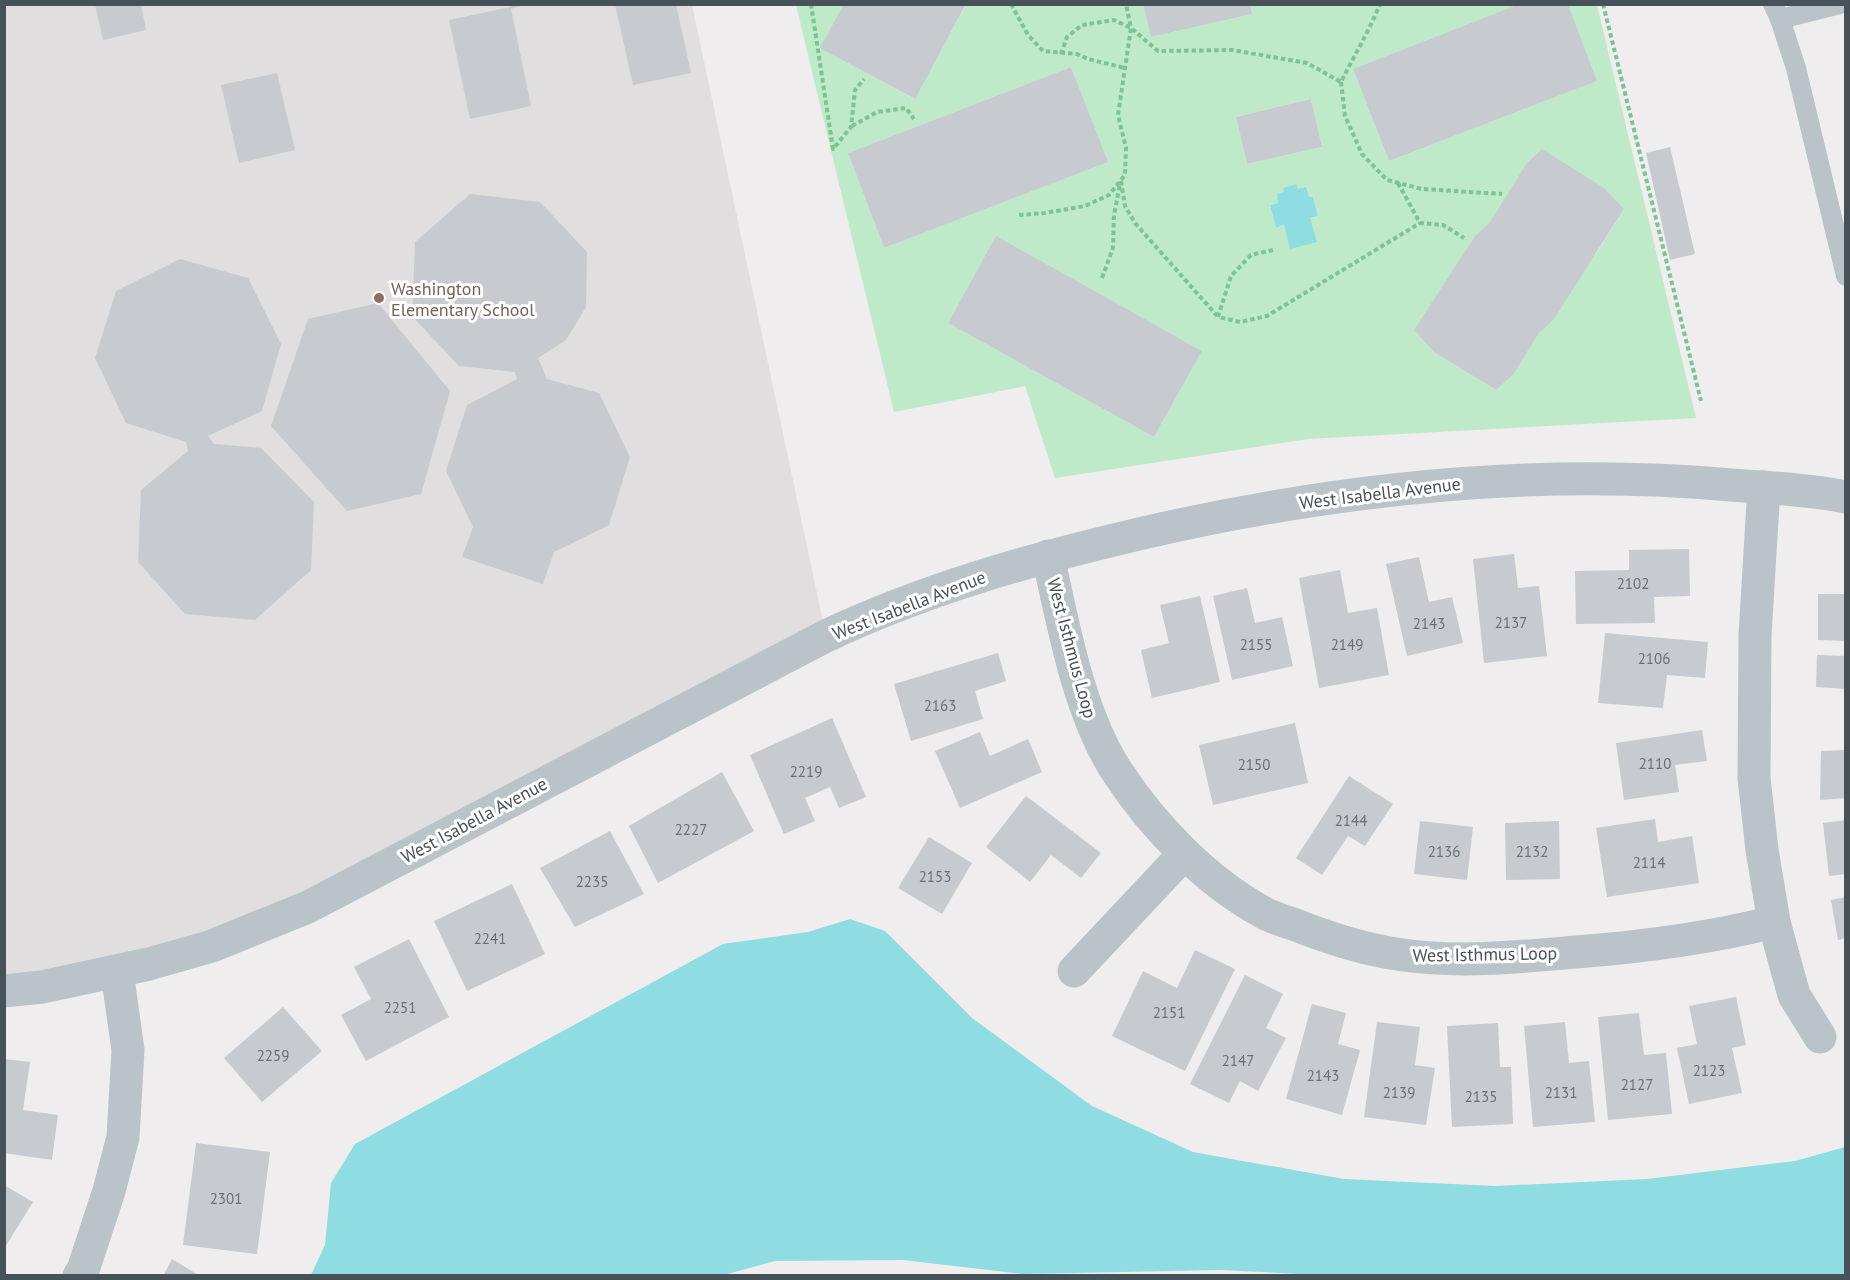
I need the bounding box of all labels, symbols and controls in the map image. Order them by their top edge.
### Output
place label: Washington Elementary School [391,277,535,321]
marker: Washington Elementary School [372,291,386,305]
street label: West Isabella Avenue [1298,472,1462,514]
street label: West Isabella Avenue [829,565,989,645]
house number: 2102 [1617,574,1649,593]
street label: West Isthmus Loop [1042,575,1102,721]
house number: 2137 [1495,613,1527,632]
house number: 2143 [1413,614,1445,633]
house number: 2155 [1240,635,1272,654]
house number: 2149 [1331,635,1363,654]
house number: 2106 [1638,649,1670,668]
house number: 2163 [924,696,956,715]
house number: 2110 [1639,754,1671,773]
house number: 2150 [1238,755,1270,774]
house number: 2219 [790,762,822,781]
street label: West Isabella Avenue [397,772,551,868]
house number: 2144 [1335,811,1367,830]
house number: 2227 [675,820,707,839]
house number: 2136 [1428,842,1460,861]
house number: 2132 [1516,842,1548,861]
house number: 2114 [1633,853,1665,872]
house number: 2153 [919,867,951,886]
house number: 2235 [576,872,608,891]
house number: 2241 [474,929,506,948]
street label: West Isthmus Loop [1413,941,1557,967]
house number: 2251 [384,998,416,1017]
house number: 2151 [1153,1003,1185,1022]
house number: 2259 [257,1046,289,1065]
house number: 2147 [1222,1051,1254,1070]
house number: 2123 [1693,1061,1725,1080]
house number: 2143 [1307,1066,1339,1085]
house number: 2127 [1621,1075,1653,1094]
house number: 2139 [1383,1083,1415,1102]
house number: 2131 [1545,1083,1577,1102]
house number: 2135 [1465,1087,1497,1106]
house number: 2301 [210,1189,242,1208]

